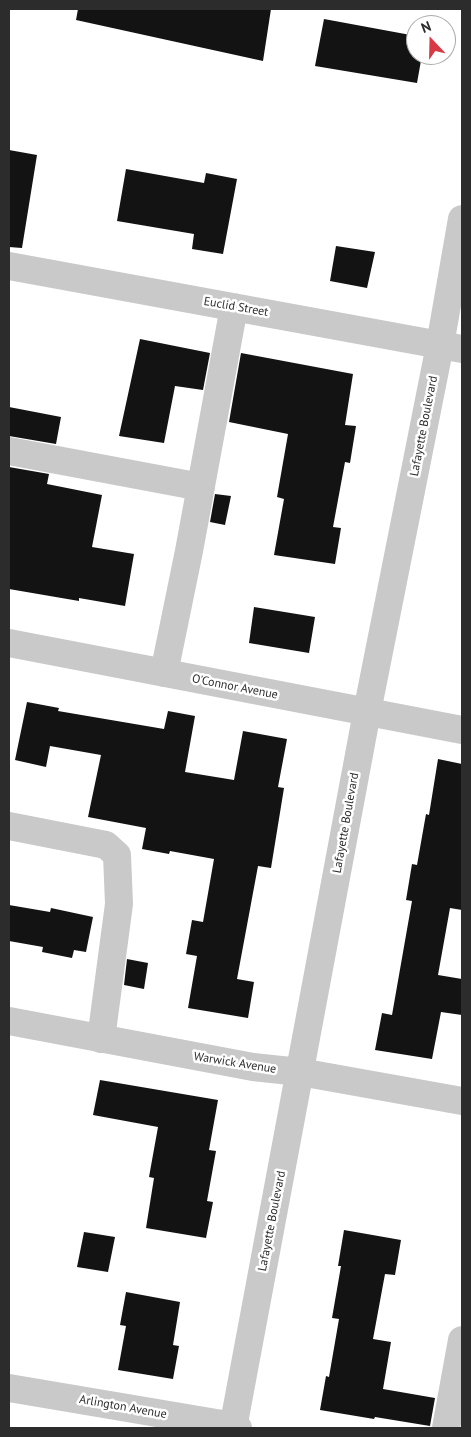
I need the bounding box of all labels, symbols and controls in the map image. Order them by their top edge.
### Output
north arrow [406,15,456,65]
text: N [418,17,433,37]
street label: Euclid Street [203,294,269,320]
street label: Lafayette Boulevard [407,375,441,477]
street label: O'Connor Avenue [191,672,279,702]
street label: Lafayette Boulevard [330,771,362,875]
street label: Warwick Avenue [193,1049,277,1077]
street label: Lafayette Boulevard [255,1170,289,1272]
street label: Arlington Avenue [78,1392,168,1422]

